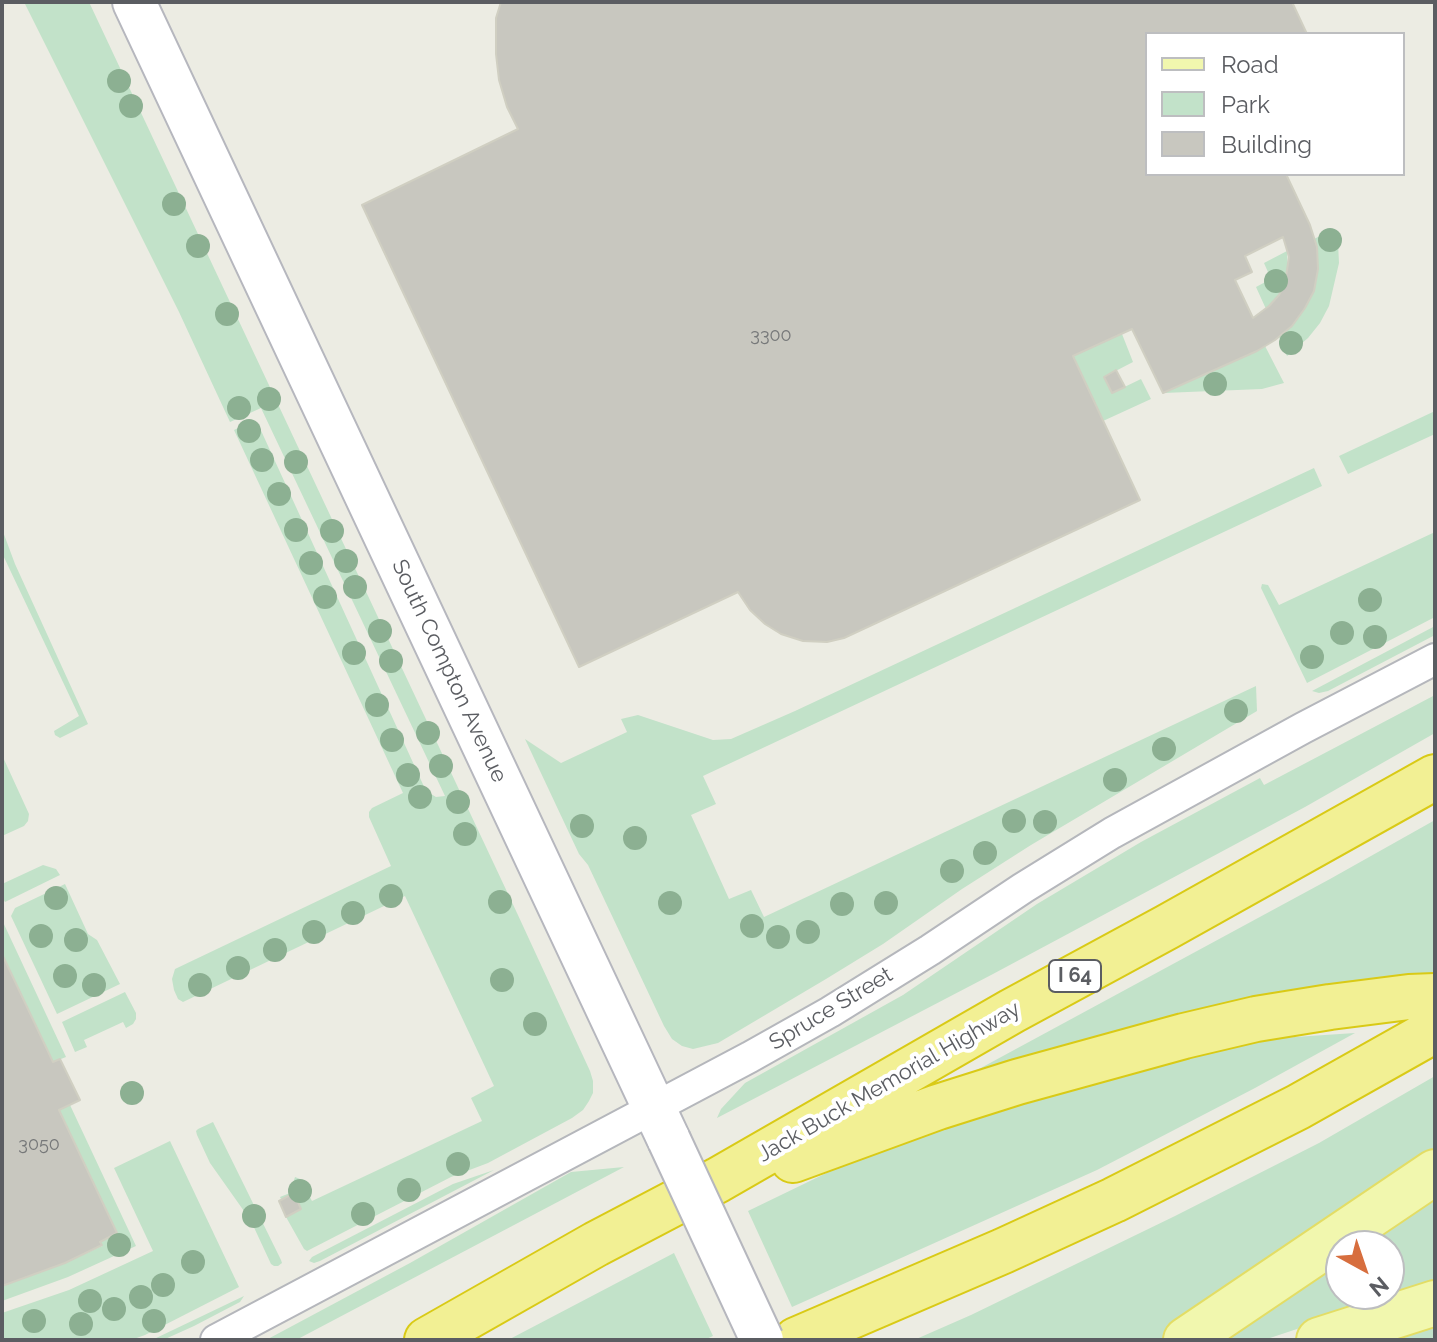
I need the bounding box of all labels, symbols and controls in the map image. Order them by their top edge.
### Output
legend [1145,32,1405,176]
text: Road [1221,50,1279,79]
text: Park [1221,90,1270,119]
text: Building [1221,130,1312,159]
house number: 3300 [750,325,792,347]
street label: South Compton Avenue [386,555,512,787]
road number: I 64 [1049,960,1101,992]
street label: Spruce Street [765,962,897,1056]
street label: Jack Buck Memorial Highway [753,996,1025,1168]
house number: 3050 [18,1134,60,1156]
north arrow [1325,1230,1405,1310]
text: N [1364,1271,1394,1302]

